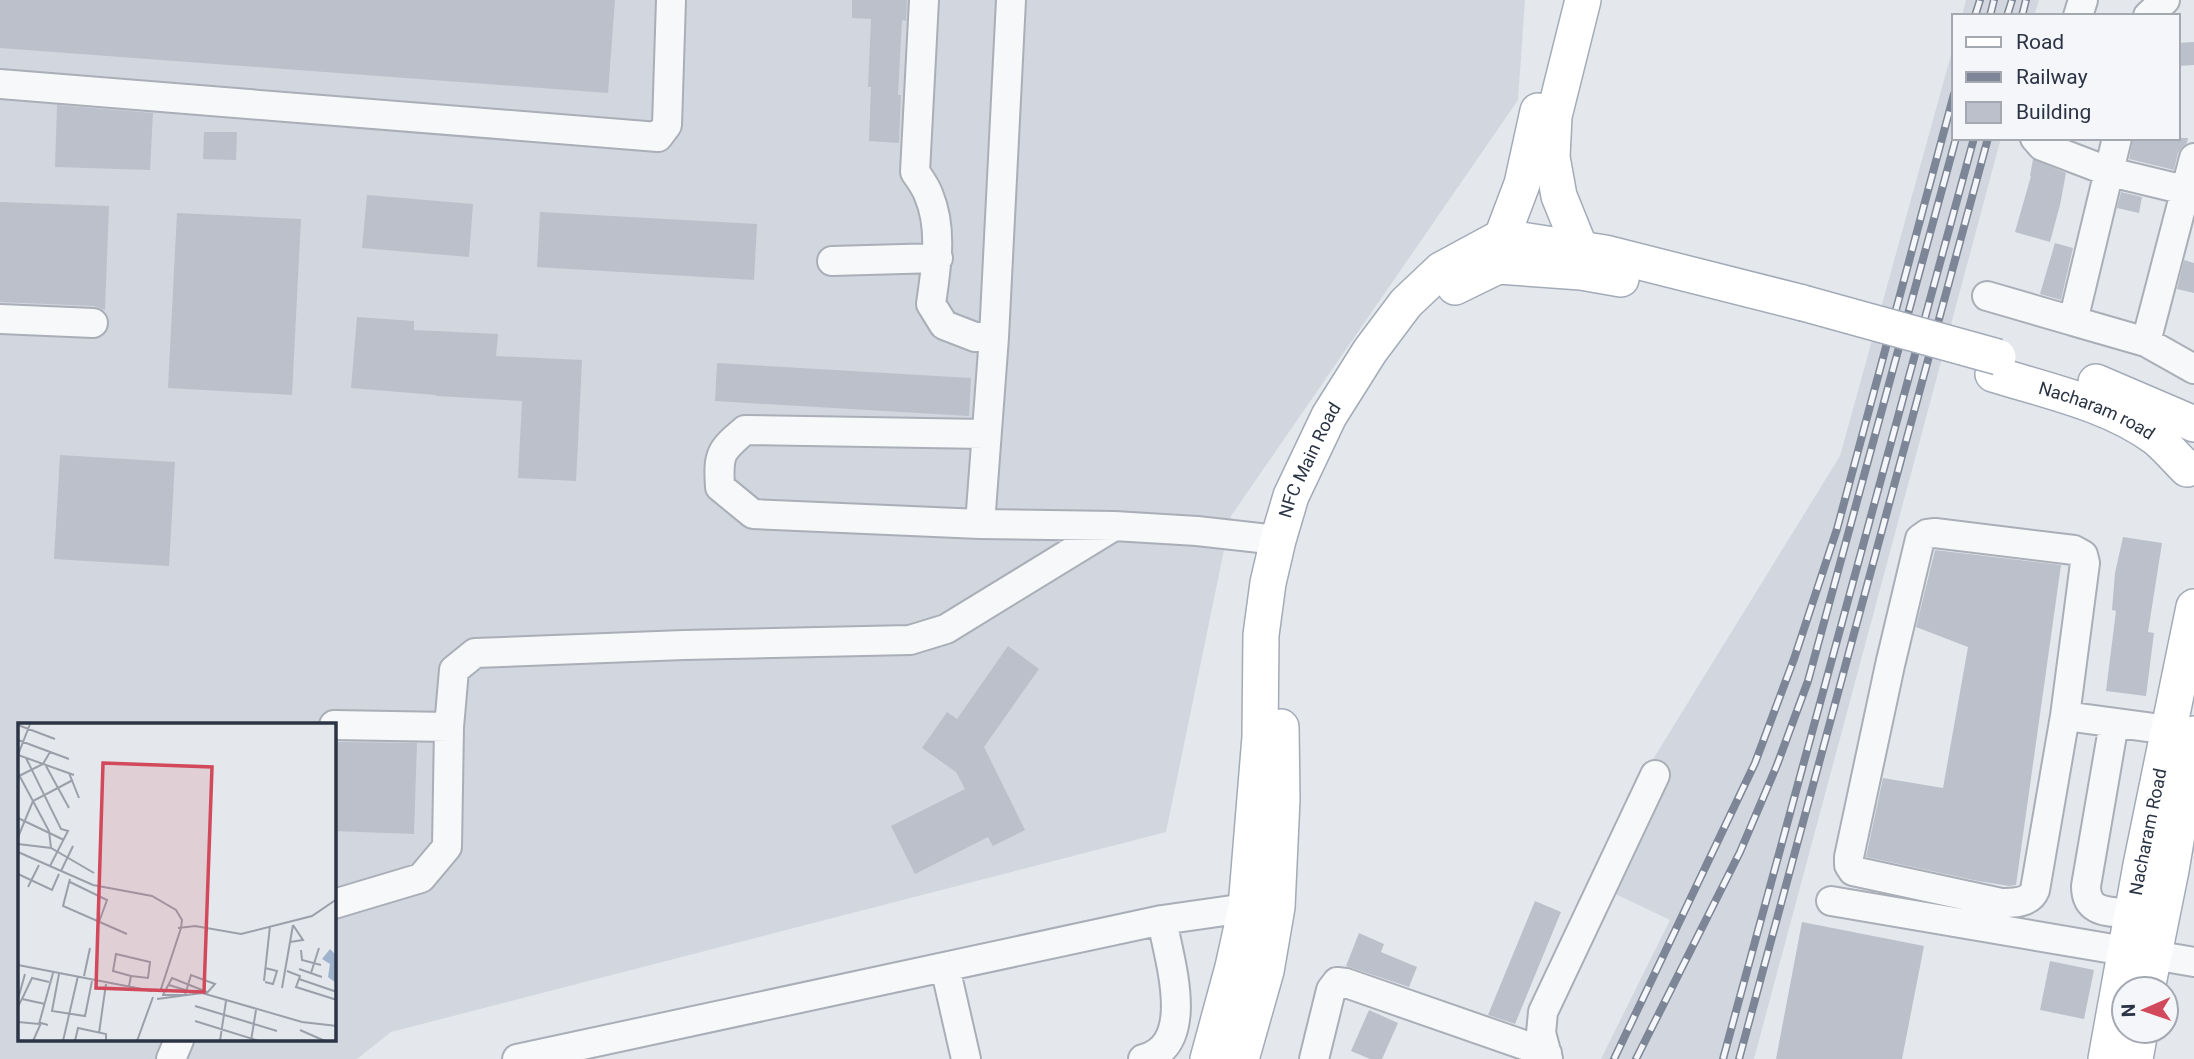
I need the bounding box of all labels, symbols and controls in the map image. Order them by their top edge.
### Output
legend [1952,14,2180,140]
text: Road [2016,30,2064,54]
text: Railway [2016,65,2088,89]
text: Building [2016,100,2091,124]
street label: Nacharam road [2036,377,2159,444]
street label: NFC Main Road [1274,398,1345,520]
inset map [18,723,336,1042]
street label: Nacharam Road [2125,766,2171,897]
north arrow [2110,975,2180,1045]
text: N [2117,1003,2140,1018]

